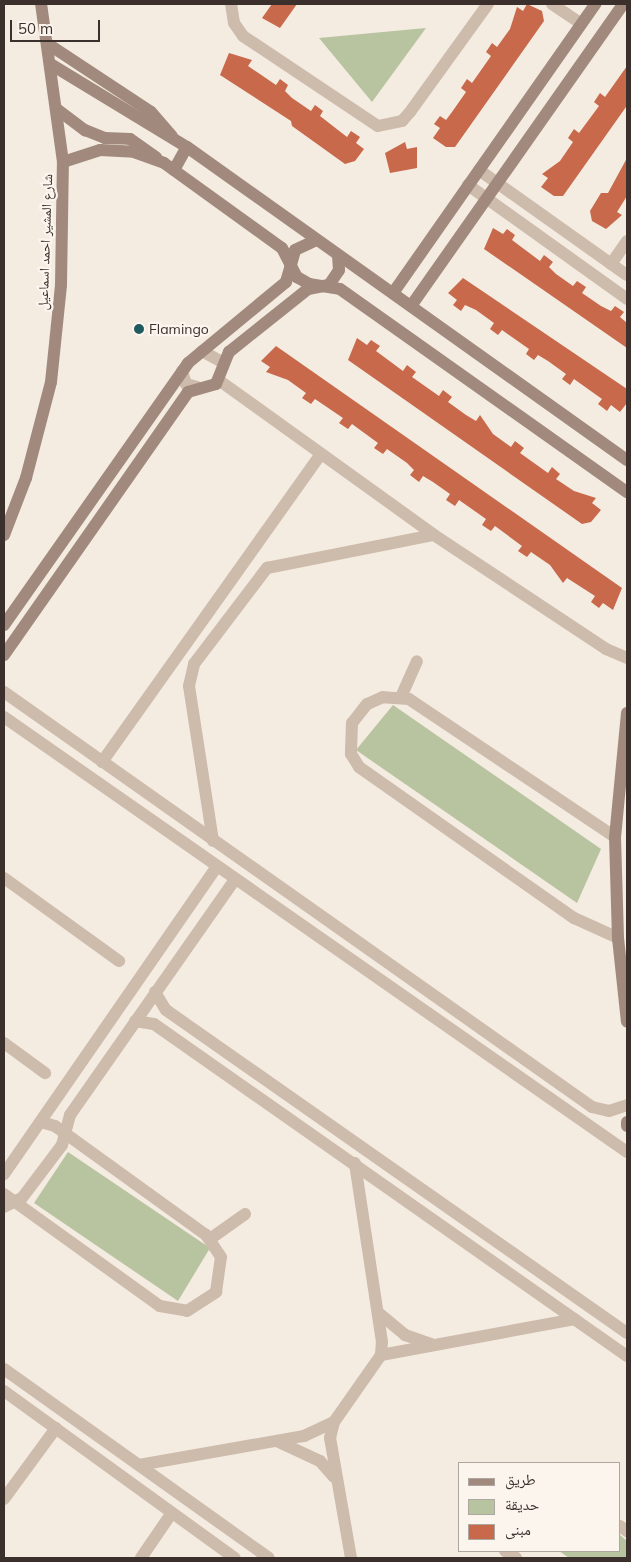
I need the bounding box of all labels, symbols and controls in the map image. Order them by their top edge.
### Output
scale bar [12,10,102,42]
text: 50 m [18,19,53,38]
street label: شارع المشير احمد اسماعيل [34,173,56,311]
place label: Flamingo [149,321,209,337]
marker: Flamingo [133,323,145,335]
legend [458,1462,621,1552]
text: طريق [505,1470,536,1489]
text: حديقة [505,1495,539,1514]
text: مبنى [505,1520,531,1539]

